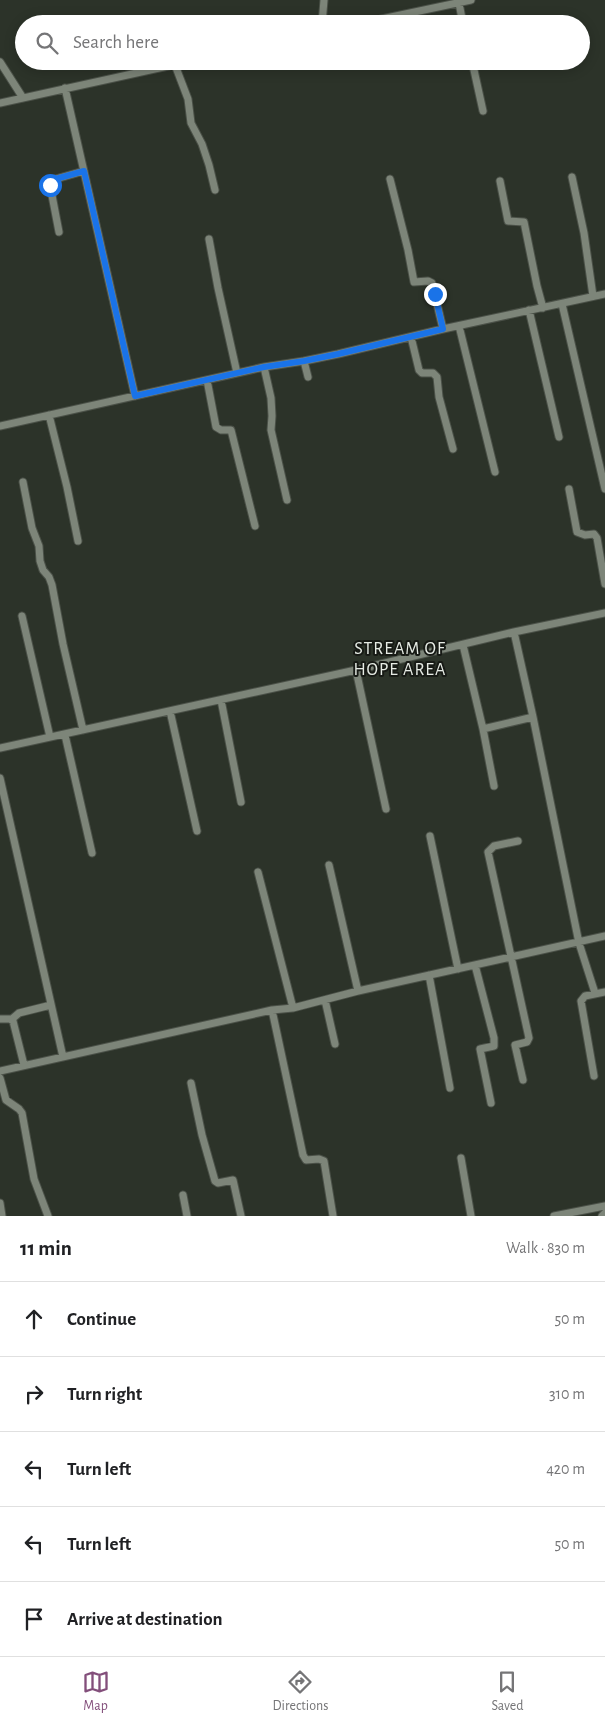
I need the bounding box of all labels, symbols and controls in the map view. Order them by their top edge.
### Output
search box [15,15,590,70]
icon: search [33,29,61,57]
text: Search here [73,33,159,52]
route start [39,174,62,197]
route end [424,283,447,306]
district label: STREAM OF HOPE AREA [354,640,446,679]
text: 11 min [20,1238,72,1259]
text: Walk · 830 m [506,1240,585,1256]
icon: ahead [20,1305,48,1333]
text: Continue [67,1310,136,1329]
text: 50 m [554,1311,585,1327]
icon: right [20,1380,48,1408]
text: Turn right [67,1385,142,1404]
text: 310 m [549,1386,585,1402]
icon: left [20,1455,48,1483]
text: Turn left [67,1460,131,1479]
text: 420 m [546,1461,585,1477]
icon: left [20,1530,48,1558]
text: Turn left [67,1535,131,1554]
text: 50 m [554,1536,585,1552]
icon: arrive [20,1605,48,1633]
text: Arrive at destination [67,1610,223,1629]
tab: Map [82,1668,110,1715]
tab: Directions [273,1668,328,1715]
tab: Saved [491,1668,523,1715]

